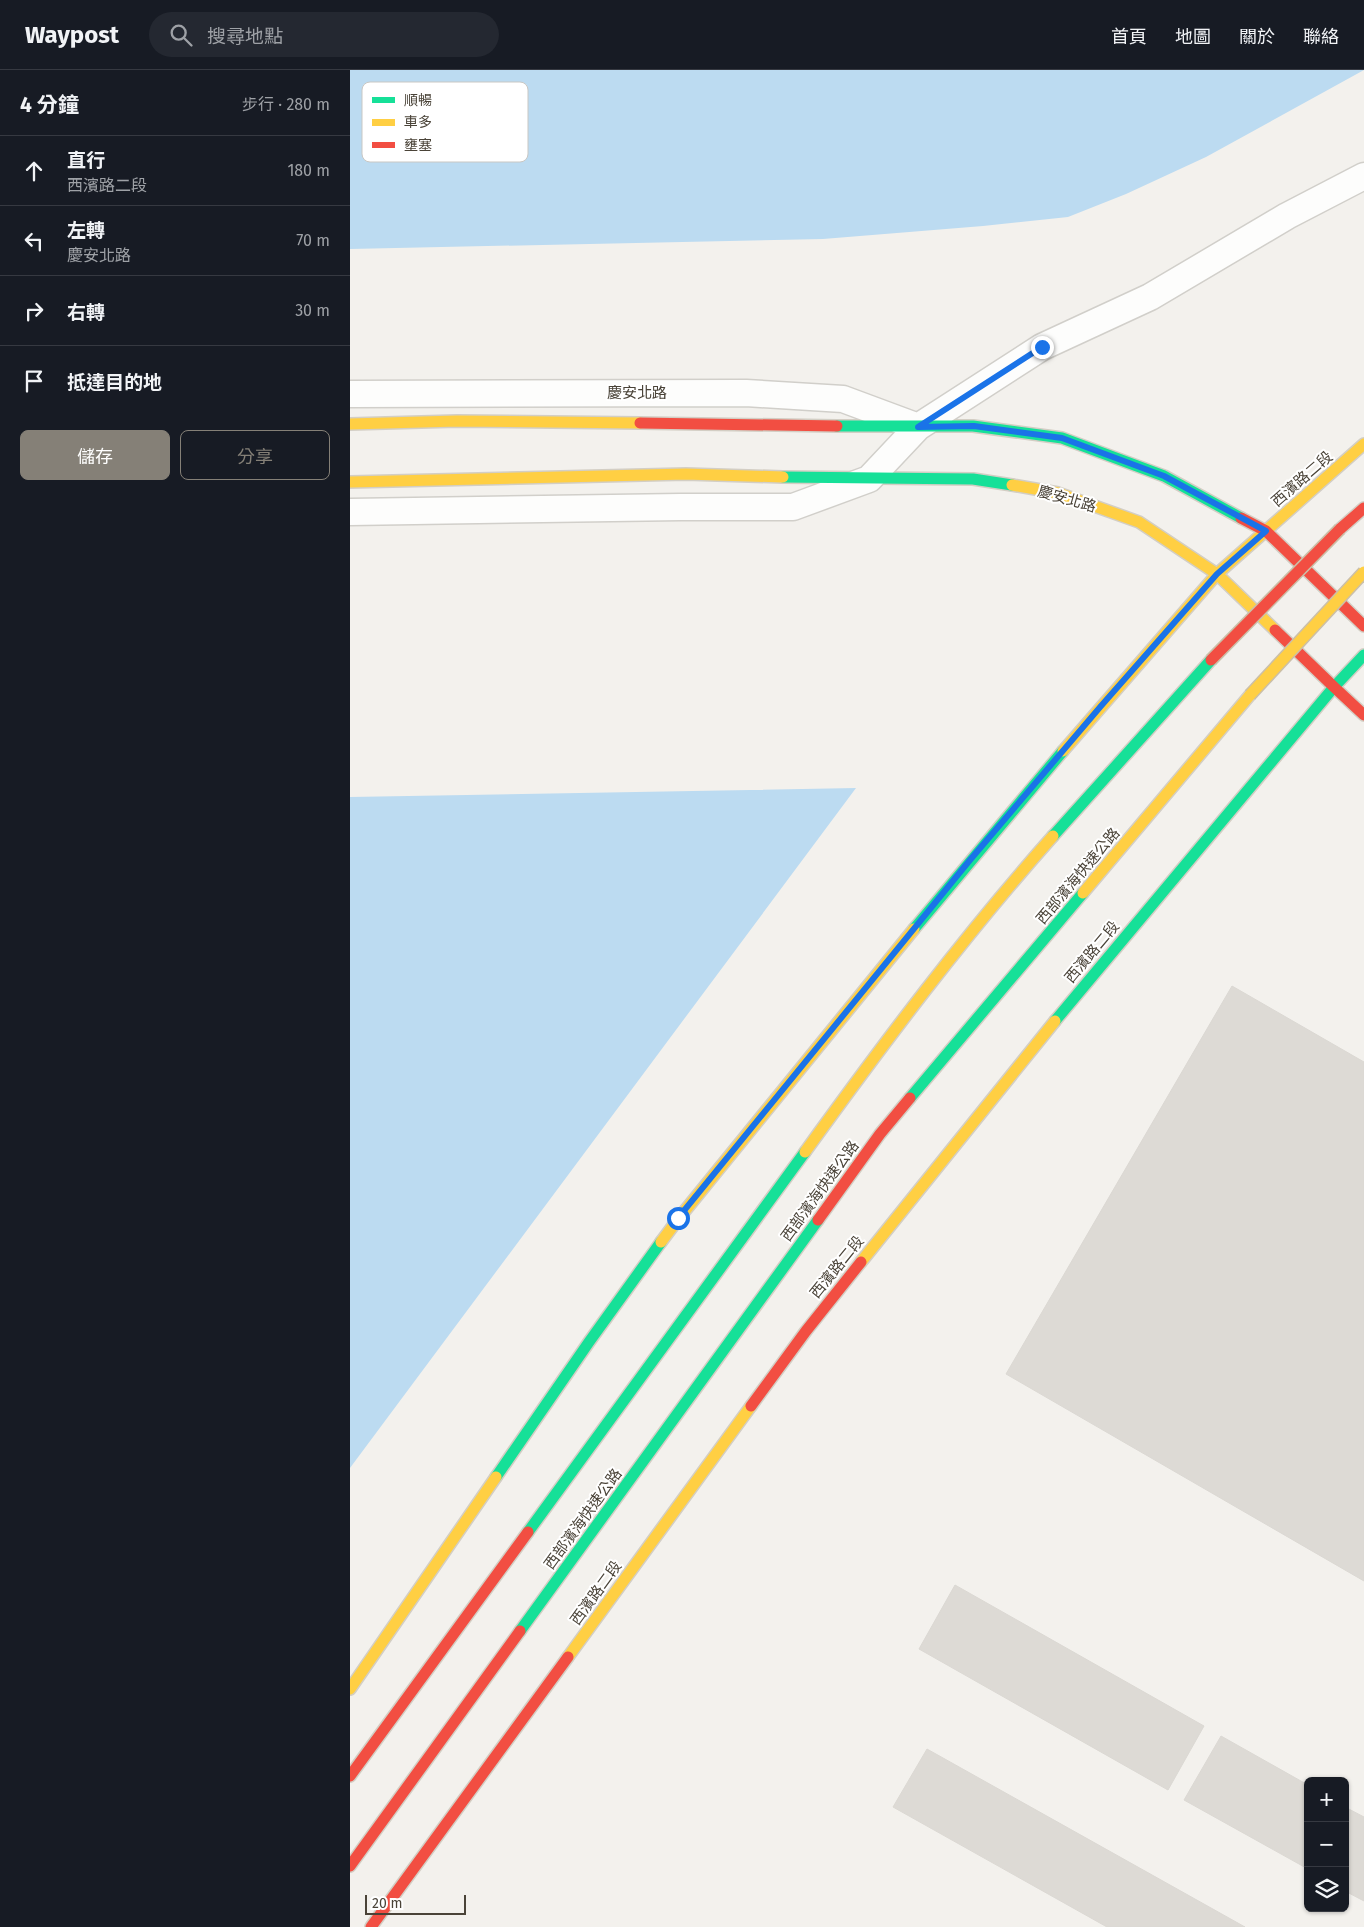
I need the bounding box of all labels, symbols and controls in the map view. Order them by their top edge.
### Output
search box [149,12,499,57]
text: Waypost [25,21,119,49]
icon: search [167,21,195,49]
text: 搜尋地點 [207,25,283,48]
text: 首頁 [1111,26,1147,48]
text: 地圖 [1175,26,1211,48]
text: 關於 [1239,26,1275,48]
text: 聯絡 [1303,26,1339,48]
legend [362,82,528,162]
text: 4 分鐘 [20,92,79,118]
text: 順暢 [404,92,432,109]
text: 步行 · 280 m [242,95,330,114]
text: 車多 [404,114,432,131]
text: 壅塞 [404,137,432,154]
text: 直行 [67,149,105,172]
icon: ahead [20,157,48,185]
text: 180 m [287,161,330,180]
text: 西濱路二段 [67,176,147,195]
text: 左轉 [67,219,105,242]
icon: left [20,227,48,255]
text: 70 m [296,231,330,250]
text: 慶安北路 [67,246,131,265]
icon: right [20,297,48,325]
text: 右轉 [67,301,105,324]
text: 30 m [295,301,330,320]
route end [1031,336,1054,359]
icon: arrive [20,367,48,395]
text: 抵達目的地 [67,371,162,394]
street label: 慶安北路 [607,384,667,402]
button: 儲存 [20,430,170,480]
button: 分享 [180,430,330,480]
street label: 西濱路二段 [1268,448,1336,510]
street label: 慶安北路 [1036,482,1098,516]
street label: 西部濱海快速公路 [1033,824,1123,928]
street label: 西濱路二段 [1061,917,1123,987]
street label: 西部濱海快速公路 [777,1137,863,1245]
route start [667,1207,690,1230]
street label: 西濱路二段 [806,1232,868,1302]
street label: 西部濱海快速公路 [540,1465,626,1573]
street label: 西濱路二段 [567,1557,625,1629]
map controls [1304,1777,1349,1912]
button: + [1304,1777,1349,1822]
button: − [1304,1822,1349,1867]
button: layers [1304,1867,1349,1912]
scale bar [365,1892,466,1915]
text: 20 m [372,1895,402,1912]

